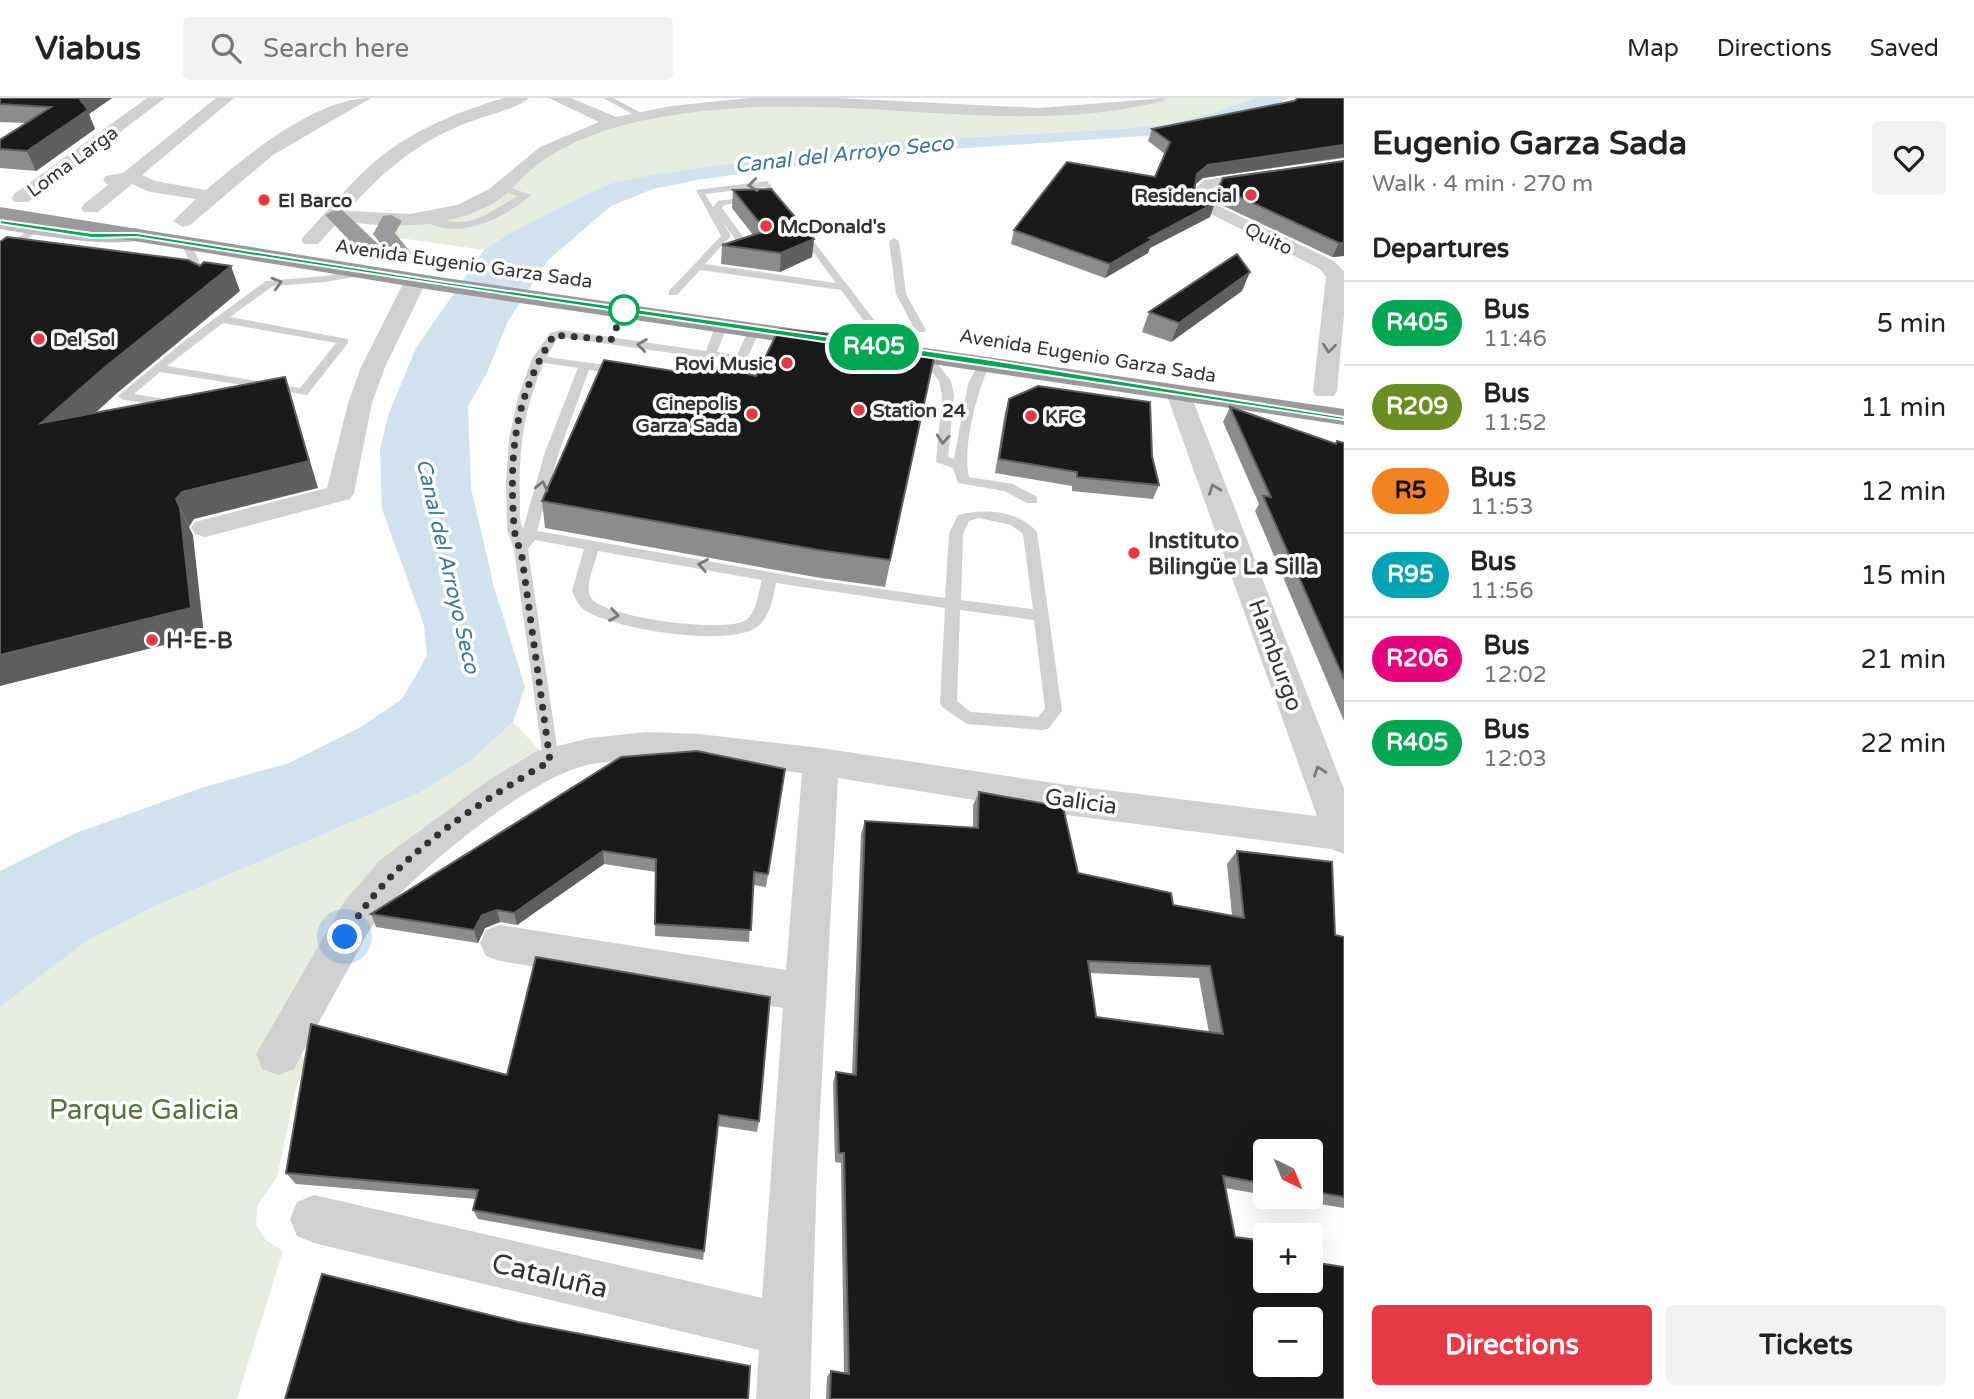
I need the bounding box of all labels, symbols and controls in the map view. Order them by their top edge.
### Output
search box [183,17,673,80]
text: Viabus [35,29,141,68]
icon: search [207,29,245,67]
text: Search here [263,33,409,64]
text: Map [1627,34,1679,63]
text: Directions [1717,34,1832,63]
text: Saved [1870,34,1939,63]
button: heart [1872,121,1946,195]
street label: Loma Larga [23,122,122,202]
text: Eugenio Garza Sada [1372,124,1687,163]
water label: Canal del Arroyo Seco [734,130,956,178]
text: Walk · 4 min · 270 m [1372,170,1593,198]
one-way arrow [747,178,759,193]
place label: Residencial [1134,185,1237,207]
marker: Residencial [1243,187,1259,203]
place label: El Barco [278,190,352,212]
marker: El Barco [256,192,272,208]
place label: McDonald's [780,216,886,238]
marker: McDonald's [758,218,774,234]
street label: Quito [1241,218,1296,260]
text: Departures [1372,233,1509,264]
street label: Avenida Eugenio Garza Sada [334,235,594,293]
one-way arrow [271,277,283,291]
text: Bus [1483,294,1529,325]
unlabelled marker [609,295,639,325]
text: R405 [1386,308,1448,337]
text: 5 min [1877,308,1946,339]
line badge: R405 [825,324,923,370]
street label: Avenida Eugenio Garza Sada [958,325,1218,387]
text: 11:46 [1483,325,1547,353]
place label: Del Sol [53,329,115,351]
marker: Del Sol [31,331,47,347]
text: R405 [843,332,905,361]
one-way arrow [636,338,648,353]
one-way arrow [1322,342,1337,354]
place label: Rovi Music [675,353,773,375]
marker: Rovi Music [779,355,795,371]
text: Bus [1483,378,1529,409]
text: R209 [1386,392,1448,421]
text: 11 min [1860,392,1946,423]
place label: Cinepolis Garza Sada [636,393,738,437]
place label: Station 24 [873,400,966,422]
marker: Station 24 [851,402,867,418]
marker: Cinepolis Garza Sada [744,406,760,422]
place label: KFC [1045,406,1082,428]
marker: KFC [1023,408,1039,424]
text: 11:52 [1483,409,1547,437]
one-way arrow [936,434,951,445]
water label: Canal del Arroyo Seco [411,456,485,677]
text: Bus [1470,462,1516,493]
text: R5 [1394,476,1427,505]
text: 12 min [1860,476,1946,507]
one-way arrow [534,480,548,492]
one-way arrow [1208,484,1222,496]
text: 11:53 [1470,493,1534,521]
place label: Instituto Bilingüe La Silla [1148,527,1319,581]
marker: Instituto Bilingüe La Silla [1126,545,1142,561]
text: Bus [1470,546,1516,577]
one-way arrow [697,558,708,573]
text: R95 [1387,560,1434,589]
text: 15 min [1860,560,1946,591]
text: 11:56 [1470,577,1534,605]
street label: Hamburgo [1242,596,1308,715]
one-way arrow [608,607,620,622]
place label: H-E-B [166,627,233,655]
text: Bus [1483,630,1529,661]
marker: H-E-B [144,632,160,648]
text: R206 [1386,644,1448,673]
text: 21 min [1860,644,1946,675]
text: 12:02 [1483,661,1547,689]
text: Bus [1483,714,1529,745]
text: R405 [1386,728,1448,757]
text: 22 min [1860,728,1946,759]
text: 12:03 [1483,745,1547,773]
one-way arrow [1313,766,1327,778]
street label: Galicia [1043,783,1119,821]
your location [327,919,362,954]
park label: Parque Galicia [49,1093,239,1127]
north arrow [1253,1139,1323,1209]
map controls [1253,1139,1323,1377]
button: + [1253,1223,1323,1293]
street label: Cataluña [488,1246,611,1306]
button: Directions [1372,1305,1652,1385]
button: Tickets [1666,1305,1946,1385]
button: − [1253,1307,1323,1377]

